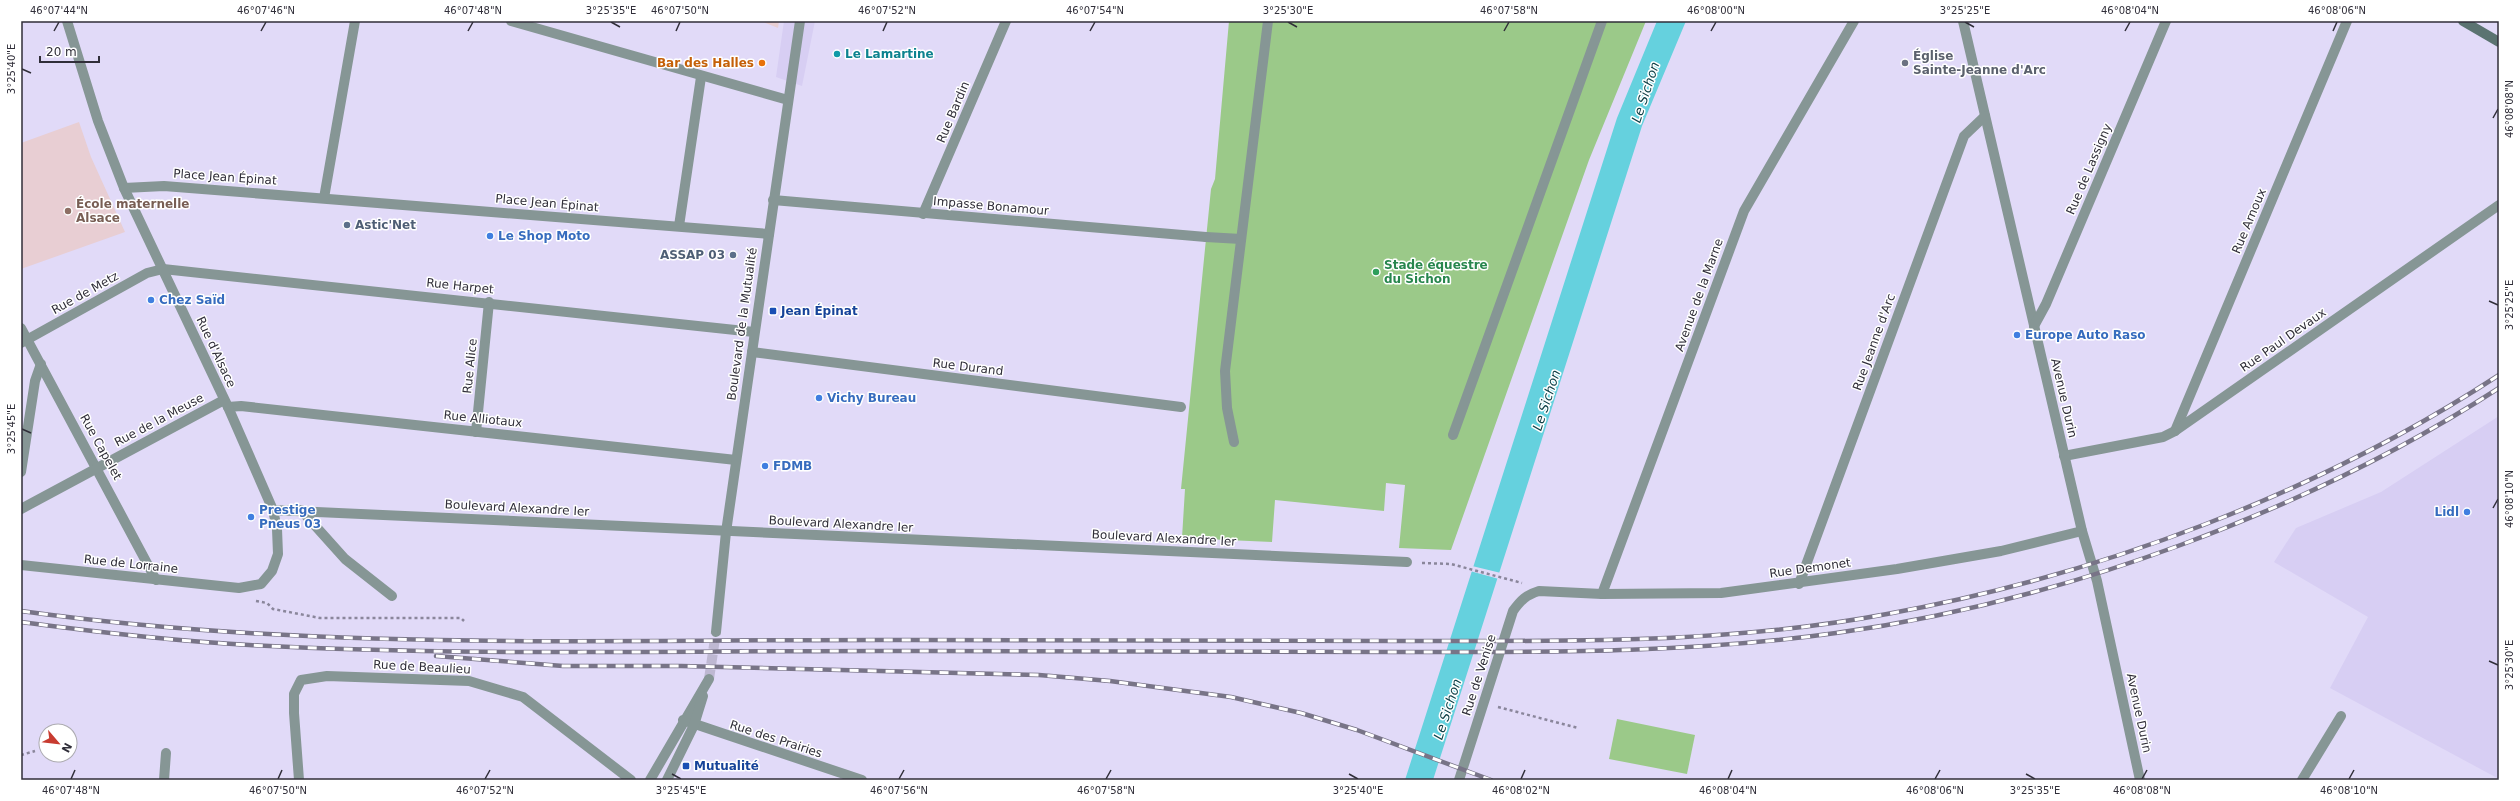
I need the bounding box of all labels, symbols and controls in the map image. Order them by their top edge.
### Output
text: 46°07'44"N [30,5,88,16]
text: 46°07'46"N [237,5,295,16]
text: 46°07'48"N [444,5,502,16]
text: 3°25'35"E [586,5,636,16]
text: 46°07'50"N [651,5,709,16]
text: 46°07'52"N [858,5,916,16]
text: 46°07'54"N [1066,5,1124,16]
text: 3°25'30"E [1263,5,1313,16]
text: 46°07'58"N [1480,5,1538,16]
text: 46°08'00"N [1687,5,1745,16]
text: 3°25'25"E [1940,5,1990,16]
text: 46°08'04"N [2101,5,2159,16]
text: 46°08'06"N [2308,5,2366,16]
scale bar [40,38,99,64]
text: 3°25'40"E [6,44,17,94]
text: 20 m [46,45,77,59]
place label: Le Lamartine [845,47,934,61]
place label: Église Sainte-Jeanne d'Arc [1913,48,2046,77]
marker: Le Lamartine [832,49,842,59]
place label: Bar des Halles [657,56,754,70]
marker: Bar des Halles [757,58,767,68]
marker: Église Sainte-Jeanne d'Arc [1900,58,1910,68]
water label: Le Sichon [1629,60,1662,124]
street label: Rue Bardin [934,79,972,145]
text: 46°08'08"N [2504,80,2515,138]
street label: Rue de Lassigny [2063,121,2115,217]
street label: Place Jean Épinat [173,165,278,188]
street label: Rue Arnoux [2229,186,2269,256]
street label: Place Jean Épinat [495,191,600,215]
street label: Impasse Bonamour [933,194,1049,218]
place label: École maternelle Alsace [76,196,189,225]
marker: École maternelle Alsace [63,206,73,216]
place label: Astic'Net [355,218,416,232]
marker: Astic'Net [342,220,352,230]
place label: Le Shop Moto [498,229,590,243]
marker: Le Shop Moto [485,231,495,241]
street label: Avenue de la Marne [1672,237,1726,353]
street label: Boulevard de la Mutualité [724,247,760,401]
place label: ASSAP 03 [660,248,725,262]
marker: ASSAP 03 [728,250,738,260]
place label: Stade équestre du Sichon [1384,258,1488,286]
marker: Stade équestre du Sichon [1371,267,1381,277]
street label: Rue de Metz [49,269,121,317]
street label: Rue Harpet [426,276,495,297]
text: 3°25'25"E [2504,280,2515,330]
street label: Rue Jeanne d'Arc [1850,292,1898,392]
place label: Chez Saïd [159,293,225,307]
marker: Chez Saïd [146,295,156,305]
place label: Jean Épinat [780,303,858,318]
street label: Rue Paul Devaux [2238,305,2328,375]
marker: Jean Épinat [768,306,778,316]
street label: Rue d'Alsace [193,314,239,390]
place label: Europe Auto Raso [2025,328,2146,342]
marker: Europe Auto Raso [2012,330,2022,340]
street label: Rue Alice [460,338,480,394]
street label: Rue Durand [932,356,1004,378]
street label: Avenue Durin [2048,357,2080,439]
water label: Le Sichon [1530,368,1563,432]
street label: Rue de la Meuse [112,391,206,449]
place label: Vichy Bureau [827,391,916,405]
marker: Vichy Bureau [814,393,824,403]
text: 3°25'45"E [6,404,17,454]
street label: Rue Alliotaux [443,408,523,430]
street label: Rue Capelet [77,412,125,482]
place label: FDMB [773,459,812,473]
marker: FDMB [760,461,770,471]
text: 46°08'10"N [2504,470,2515,528]
street label: Boulevard Alexandre Ier [444,497,590,519]
place label: Prestige Pneus 03 [259,503,321,531]
place label: Lidl [2435,505,2459,519]
marker: Lidl [2462,507,2472,517]
marker: Prestige Pneus 03 [246,512,256,522]
street label: Boulevard Alexandre Ier [768,513,914,535]
street label: Boulevard Alexandre Ier [1091,527,1237,549]
street label: Rue de Lorraine [83,552,179,576]
street label: Rue Demonet [1768,555,1852,581]
street label: Rue de Venise [1459,633,1499,717]
text: 3°25'30"E [2504,640,2515,690]
street label: Rue de Beaulieu [373,657,471,677]
street label: Avenue Durin [2124,672,2154,754]
water label: Le Sichon [1431,677,1464,741]
street label: Rue des Prairies [728,717,824,761]
north arrow [38,723,78,763]
text: N [58,740,74,755]
place label: Mutualité [694,759,759,773]
marker: Mutualité [681,761,691,771]
text: 46°07'48"N [42,785,100,796]
text: 46°07'50"N [249,785,307,796]
text: 46°07'52"N [456,785,514,796]
text: 3°25'45"E [656,785,706,796]
text: 46°07'56"N [870,785,928,796]
text: 46°07'58"N [1077,785,1135,796]
text: 3°25'40"E [1333,785,1383,796]
text: 46°08'02"N [1492,785,1550,796]
text: 46°08'04"N [1699,785,1757,796]
text: 46°08'06"N [1906,785,1964,796]
text: 3°25'35"E [2010,785,2060,796]
text: 46°08'08"N [2113,785,2171,796]
text: 46°08'10"N [2320,785,2378,796]

